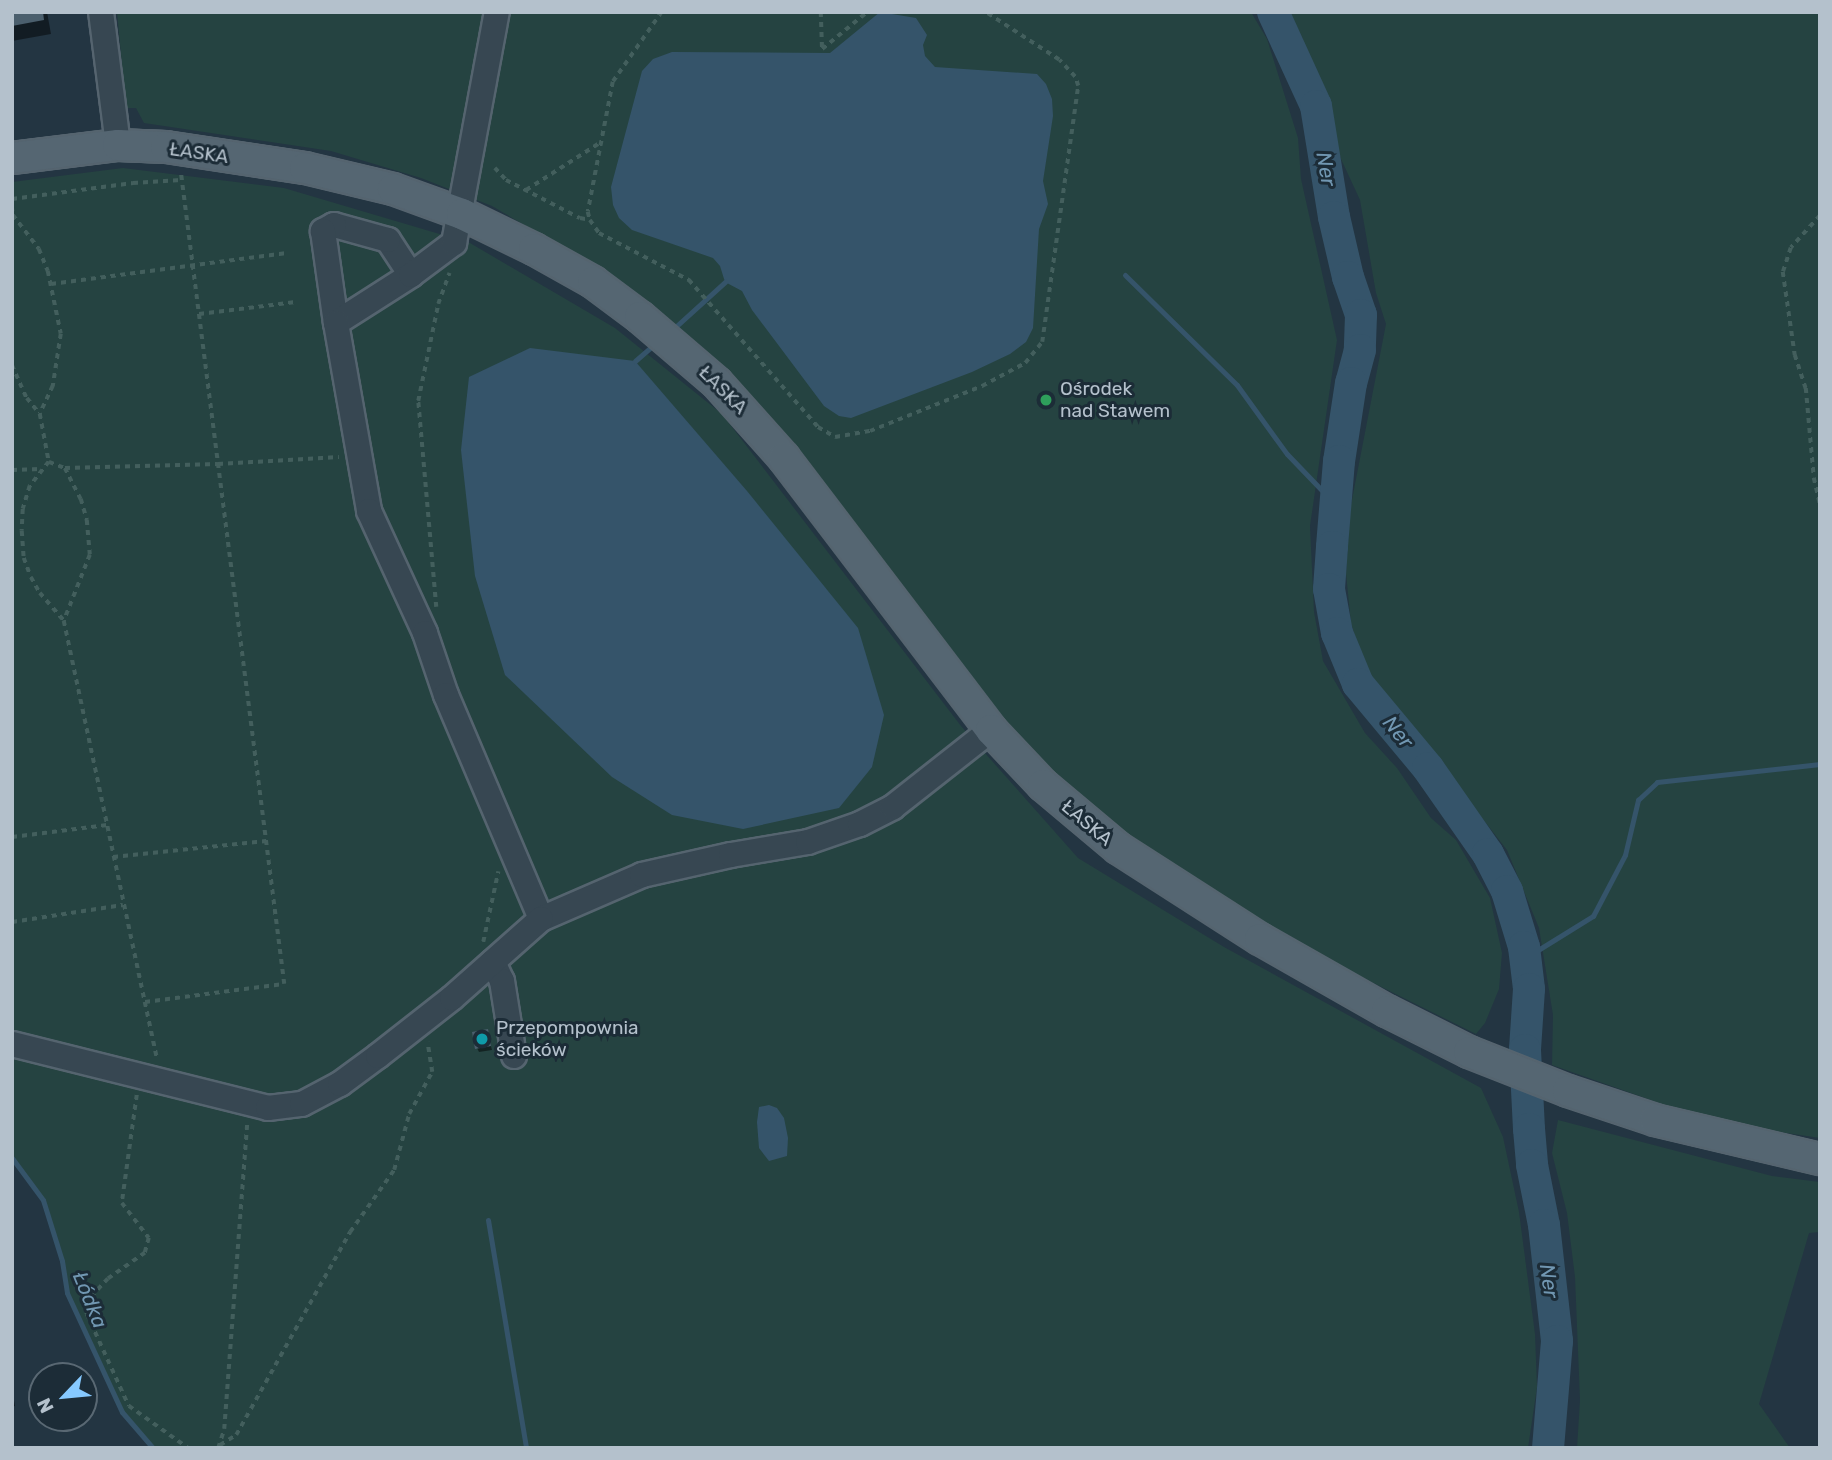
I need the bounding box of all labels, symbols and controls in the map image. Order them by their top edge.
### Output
street label: ŁASKA [168,138,230,168]
water label: Ner [1311,150,1341,188]
street label: ŁASKA [694,361,752,419]
place label: Ośrodek nad Stawem [1060,378,1170,422]
marker: Ośrodek nad Stawem [1038,392,1054,408]
water label: Ner [1377,711,1419,753]
street label: ŁASKA [1057,795,1117,851]
place label: Przepompownia ścieków [496,1017,639,1061]
marker: Przepompownia ścieków [474,1031,490,1047]
water label: Ner [1534,1262,1564,1300]
water label: Łódka [67,1268,113,1332]
north arrow [28,1362,98,1432]
text: N [32,1394,59,1417]

